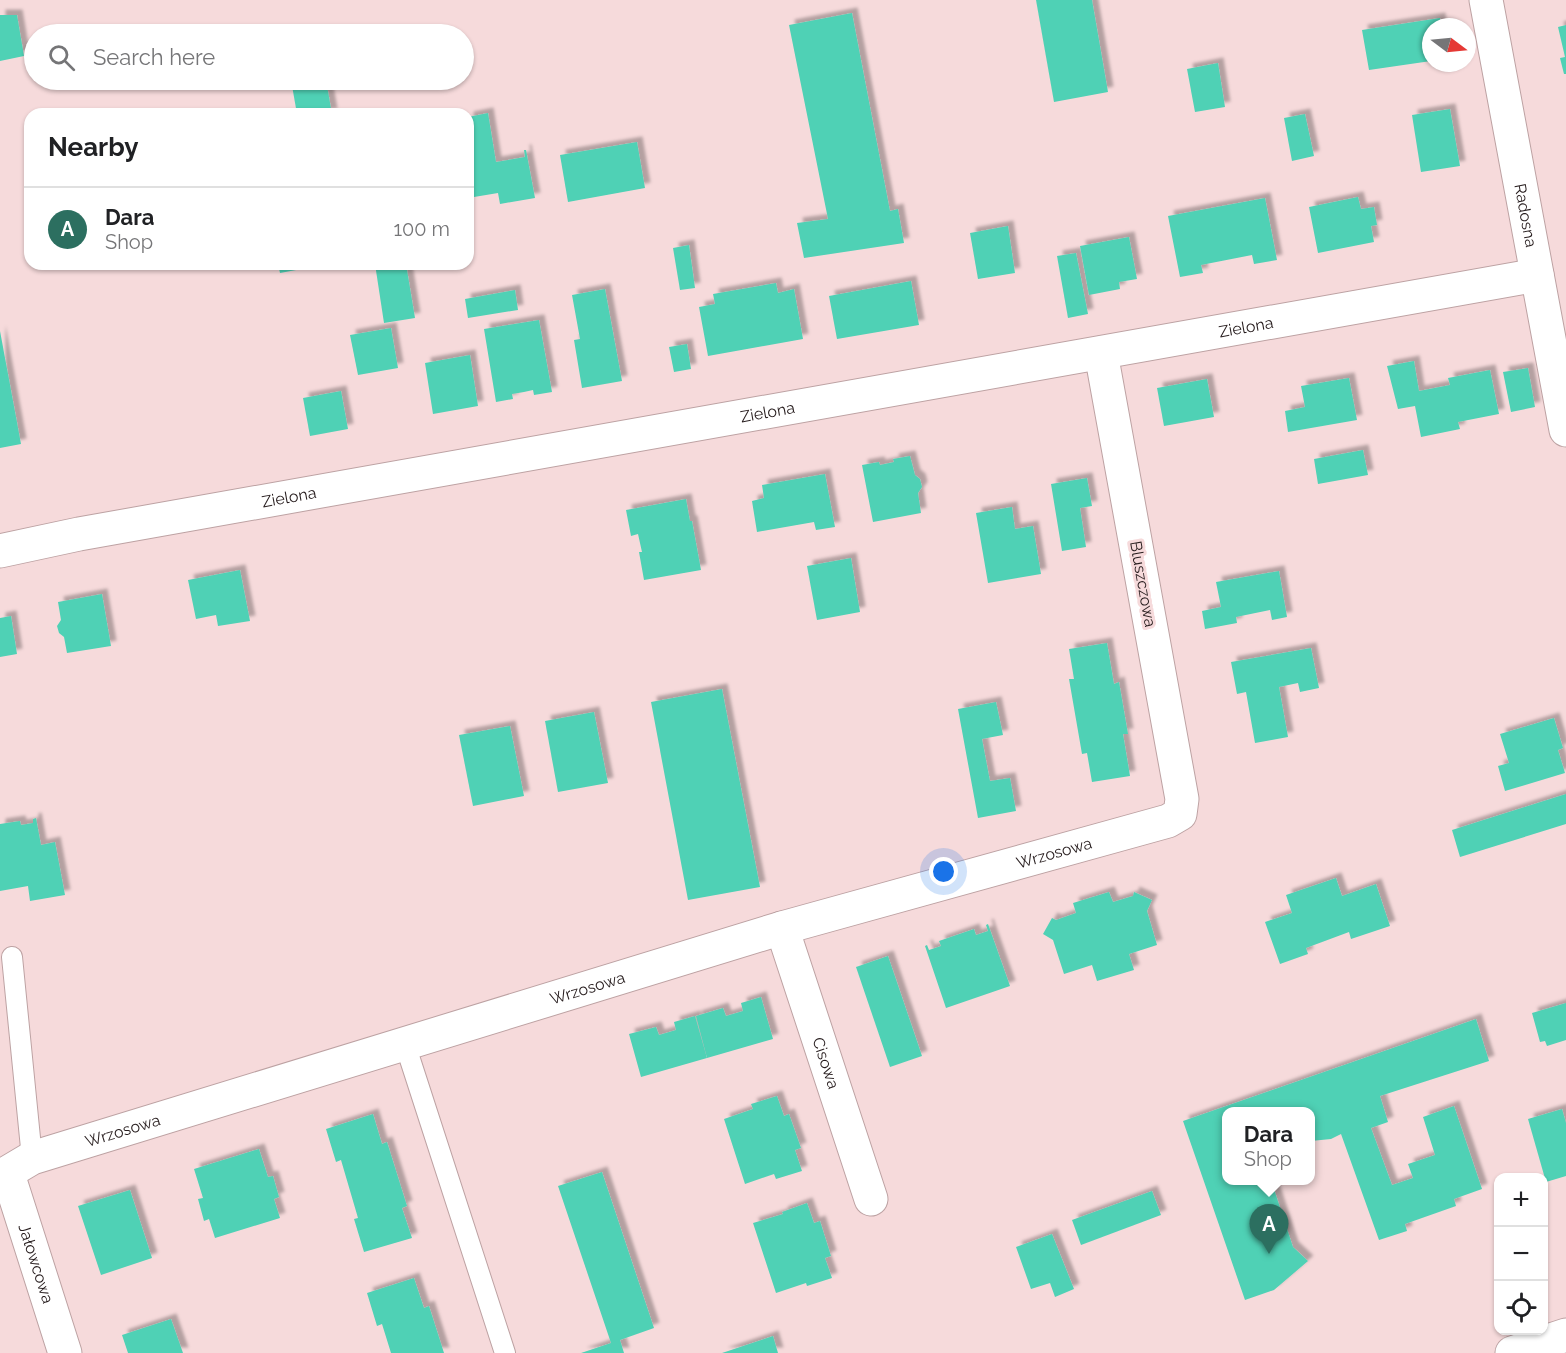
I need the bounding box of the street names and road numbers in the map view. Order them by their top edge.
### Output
street label: Radosna [1511,182,1541,249]
street label: Zielona [1217,313,1275,341]
street label: Zielona [739,398,796,426]
street label: Zielona [260,483,318,511]
street label: Bluszczowa [1126,539,1160,629]
street label: Wrzosowa [1014,833,1094,872]
street label: Wrzosowa [547,967,627,1008]
street label: Cisowa [809,1035,844,1091]
street label: Wrzosowa [83,1110,162,1151]
street label: Jałowcowa [15,1221,58,1306]

